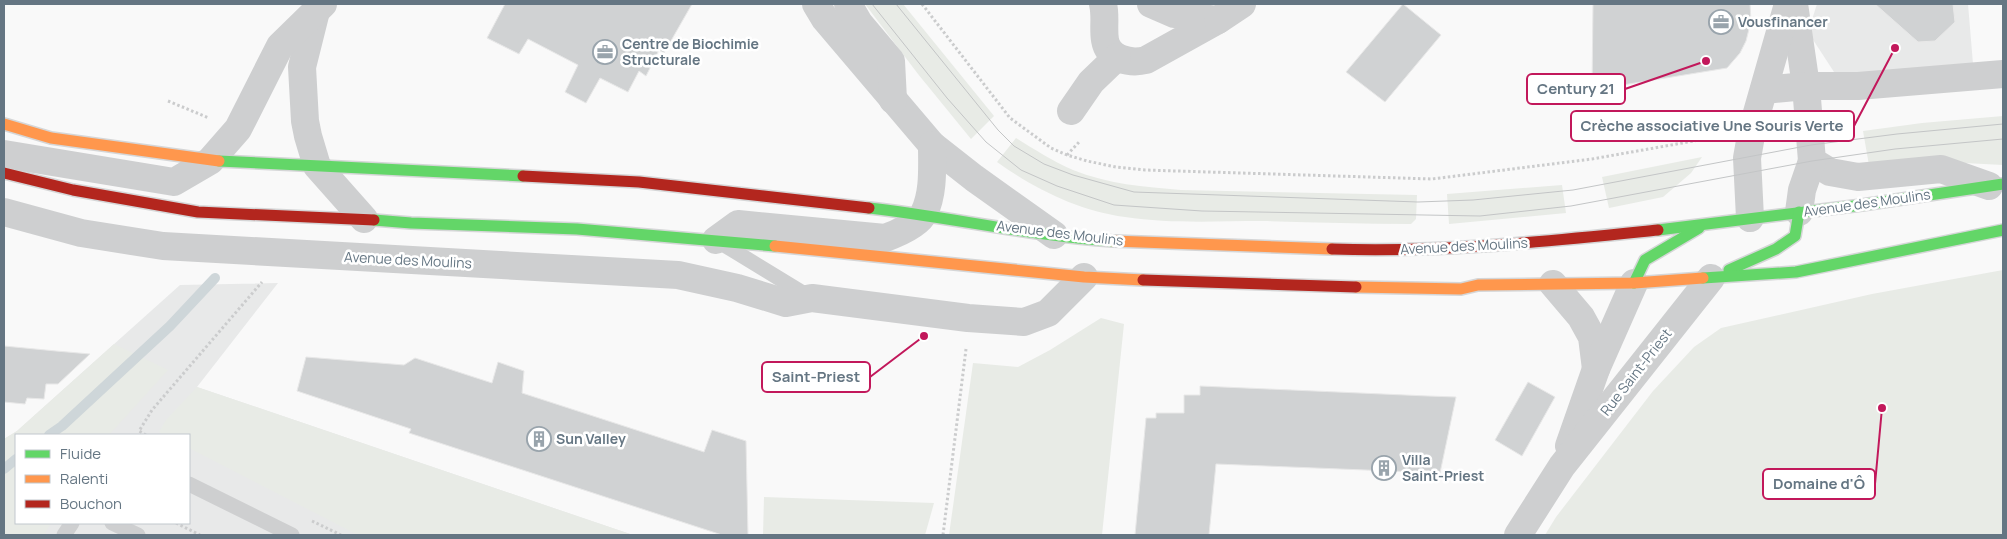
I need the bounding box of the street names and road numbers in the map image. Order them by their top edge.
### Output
street label: Avenue des Moulins [1802,184,1932,221]
street label: Avenue des Moulins [995,215,1125,250]
street label: Avenue des Moulins [1400,233,1528,258]
street label: Avenue des Moulins [344,247,472,272]
street label: Rue Saint-Priest [1596,324,1676,419]

